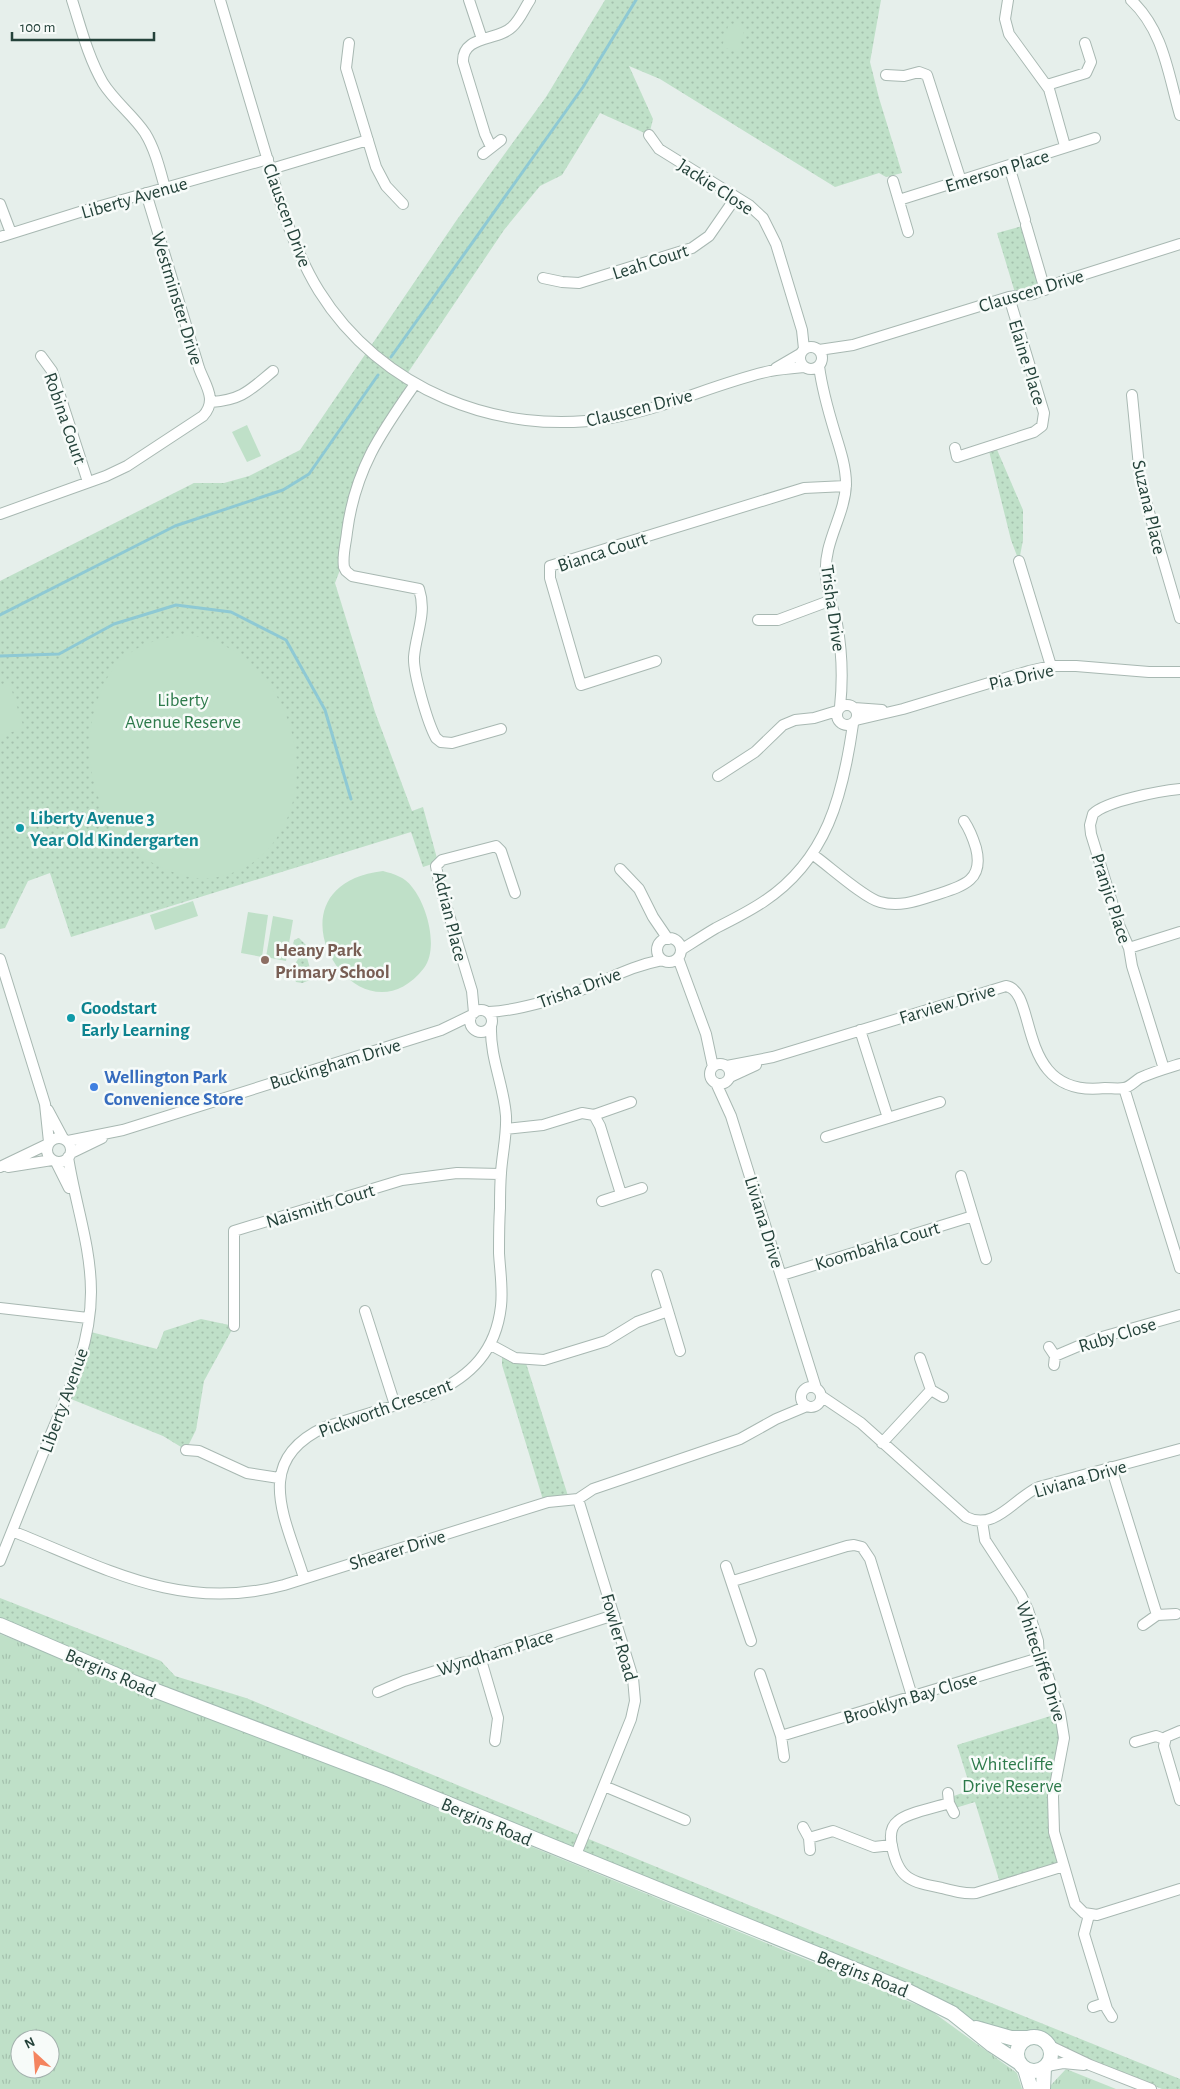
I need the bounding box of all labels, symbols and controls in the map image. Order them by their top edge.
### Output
scale bar [12,10,155,42]
text: 100 m [20,20,55,35]
street label: Emerson Place [943,147,1052,196]
street label: Jackie Close [674,156,757,219]
street label: Clauscen Drive [259,161,314,270]
street label: Liberty Avenue [79,174,190,223]
street label: Westminster Drive [147,230,206,367]
street label: Leah Court [610,241,691,284]
street label: Clauscen Drive [977,266,1086,316]
street label: Elaine Place [1005,317,1049,407]
street label: Robina Court [40,370,89,467]
street label: Clauscen Drive [584,386,694,431]
street label: Suzana Place [1128,458,1169,556]
street label: Bianca Court [555,529,650,576]
street label: Trisha Drive [817,564,848,653]
street label: Pia Drive [987,661,1056,694]
park label: Liberty Avenue Reserve [125,691,241,732]
place label: Liberty Avenue 3 Year Old Kindergarten [30,809,199,850]
marker: Liberty Avenue 3 Year Old Kindergarten [14,822,26,834]
street label: Pranjic Place [1087,851,1134,946]
street label: Adrian Place [429,869,470,963]
place label: Heany Park Primary School [275,941,390,982]
marker: Heany Park Primary School [259,954,271,966]
street label: Trisha Drive [535,965,624,1012]
street label: Farview Drive [897,981,998,1028]
place label: Goodstart Early Learning [81,999,190,1040]
marker: Goodstart Early Learning [65,1012,77,1024]
street label: Buckingham Drive [268,1035,403,1093]
place label: Wellington Park Convenience Store [104,1068,244,1109]
marker: Wellington Park Convenience Store [88,1081,100,1093]
street label: Liviana Drive [741,1174,787,1271]
street label: Naismith Court [264,1181,377,1232]
street label: Koombahla Court [813,1218,942,1274]
street label: Ruby Close [1076,1315,1159,1356]
street label: Liberty Avenue [37,1346,92,1455]
street label: Pickworth Crescent [316,1375,455,1441]
street label: Liviana Drive [1032,1457,1129,1502]
street label: Shearer Drive [347,1527,448,1574]
street label: Fowler Road [597,1592,640,1683]
street label: Whitecliffe Drive [1012,1599,1069,1724]
street label: Wyndham Place [435,1627,556,1680]
street label: Bergins Road [62,1646,159,1701]
street label: Brooklyn Bay Close [841,1669,980,1728]
park label: Whitecliffe Drive Reserve [962,1755,1062,1796]
street label: Bergins Road [438,1795,535,1850]
street label: Bergins Road [814,1948,911,2001]
north arrow [10,2029,60,2079]
text: N [22,2035,37,2052]

